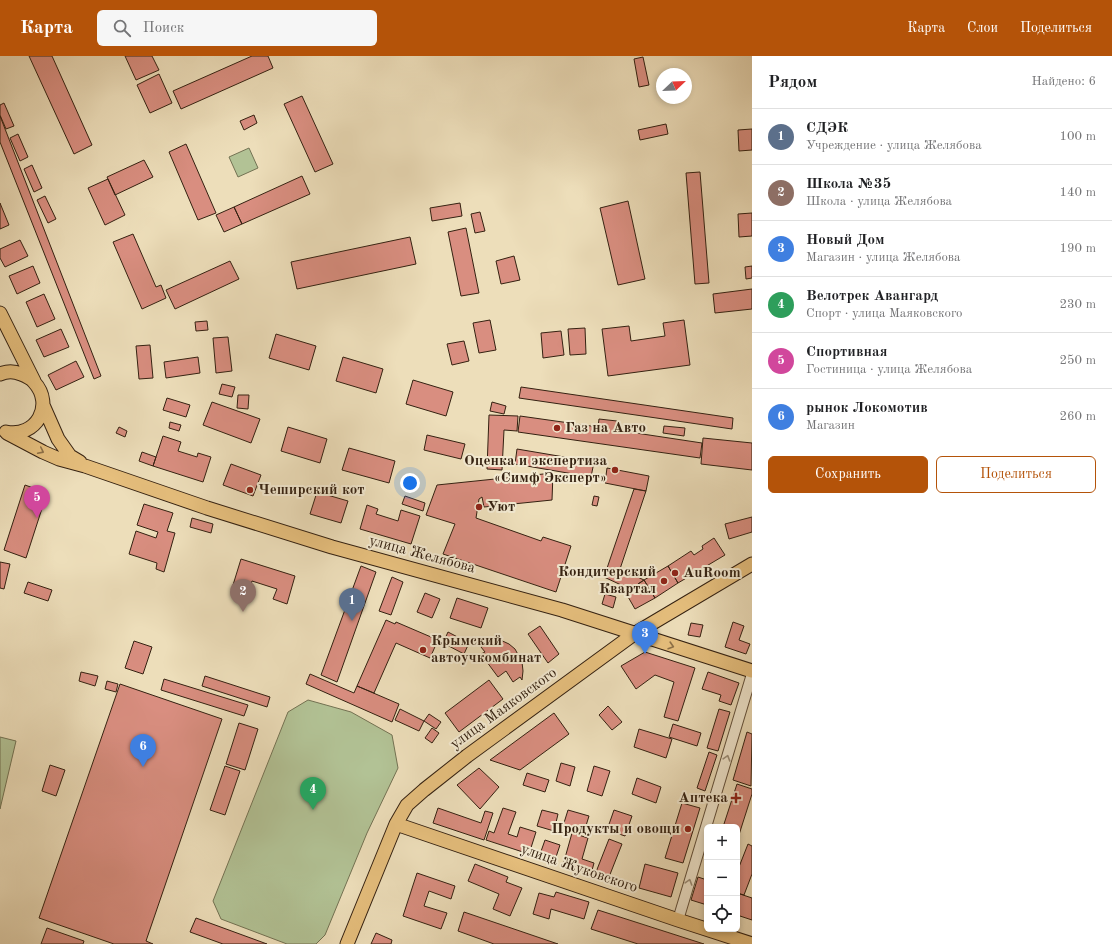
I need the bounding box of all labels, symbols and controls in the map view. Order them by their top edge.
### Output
search box [97,10,377,46]
icon: search [111,17,133,39]
text: Карта [20,19,73,38]
text: Поиск [143,21,184,36]
text: Карта [907,21,945,35]
text: Слои [967,21,998,35]
text: Поделиться [1020,21,1092,35]
north arrow [656,68,692,104]
text: Рядом [768,74,817,91]
text: Найдено: 6 [1032,75,1096,88]
text: СДЭК [806,121,848,136]
text: 1 [777,130,785,143]
text: 100 m [1059,130,1096,143]
text: Учреждение · улица Желябова [806,139,982,152]
text: Школа №35 [806,177,891,192]
text: 2 [777,186,785,199]
text: 140 m [1059,186,1096,199]
text: Школа · улица Желябова [806,195,952,208]
text: Новый Дом [806,233,885,248]
text: 3 [777,242,785,255]
text: 190 m [1059,242,1096,255]
text: Магазин · улица Желябова [806,251,961,264]
text: Велотрек Авангард [806,289,938,304]
text: 4 [777,298,785,311]
text: 230 m [1059,298,1096,311]
text: Спорт · улица Маяковского [806,307,962,320]
text: Спортивная [806,345,888,360]
text: 5 [777,354,785,367]
text: 250 m [1059,354,1096,367]
text: Гостиница · улица Желябова [806,363,972,376]
text: рынок Локомотив [806,401,928,416]
text: 6 [777,410,785,423]
text: 260 m [1059,410,1096,423]
text: Магазин [806,419,855,432]
place label: Газ на Авто [565,421,646,436]
marker: Газ на Авто [552,423,562,433]
one-way arrow [37,446,45,454]
place label: Оценка и экспертиза «Симф Эксперт» [464,454,607,486]
button: Сохранить [768,456,928,493]
button: Поделиться [936,456,1096,493]
marker: Оценка и экспертиза «Симф Эксперт» [610,465,620,475]
your location [400,473,420,493]
place label: Чеширский кот [258,483,365,498]
pin: 5 [24,485,50,518]
marker: Чеширский кот [245,485,255,495]
place label: Уют [487,500,515,515]
marker: Уют [474,502,484,512]
street label: улица Желябова [367,534,477,577]
place label: Кондитерский Квартал [558,565,656,597]
place label: AuRoom [683,566,741,581]
marker: AuRoom [670,568,680,578]
marker: Кондитерский Квартал [659,576,669,586]
pin: 2 [230,579,256,612]
pin: 1 [339,588,365,621]
pin: 3 [632,621,658,654]
place label: Крымский автоучкомбинат [431,634,541,666]
one-way arrow [667,641,674,650]
marker: Крымский автоучкомбинат [418,645,428,655]
street label: улица Маяковского [448,666,560,752]
pin: 6 [130,734,156,767]
one-way arrow [722,755,731,762]
pin: 4 [300,777,326,810]
place label: Аптека [678,791,728,806]
marker: Аптека [731,793,741,803]
place label: Продукты и овощи [551,822,680,837]
marker: Продукты и овощи [683,824,693,834]
map controls [704,824,740,932]
button: + [704,824,740,860]
street label: улица Жуковского [519,842,639,896]
button: − [704,860,740,896]
one-way arrow [684,879,693,886]
button: locate [704,896,740,932]

